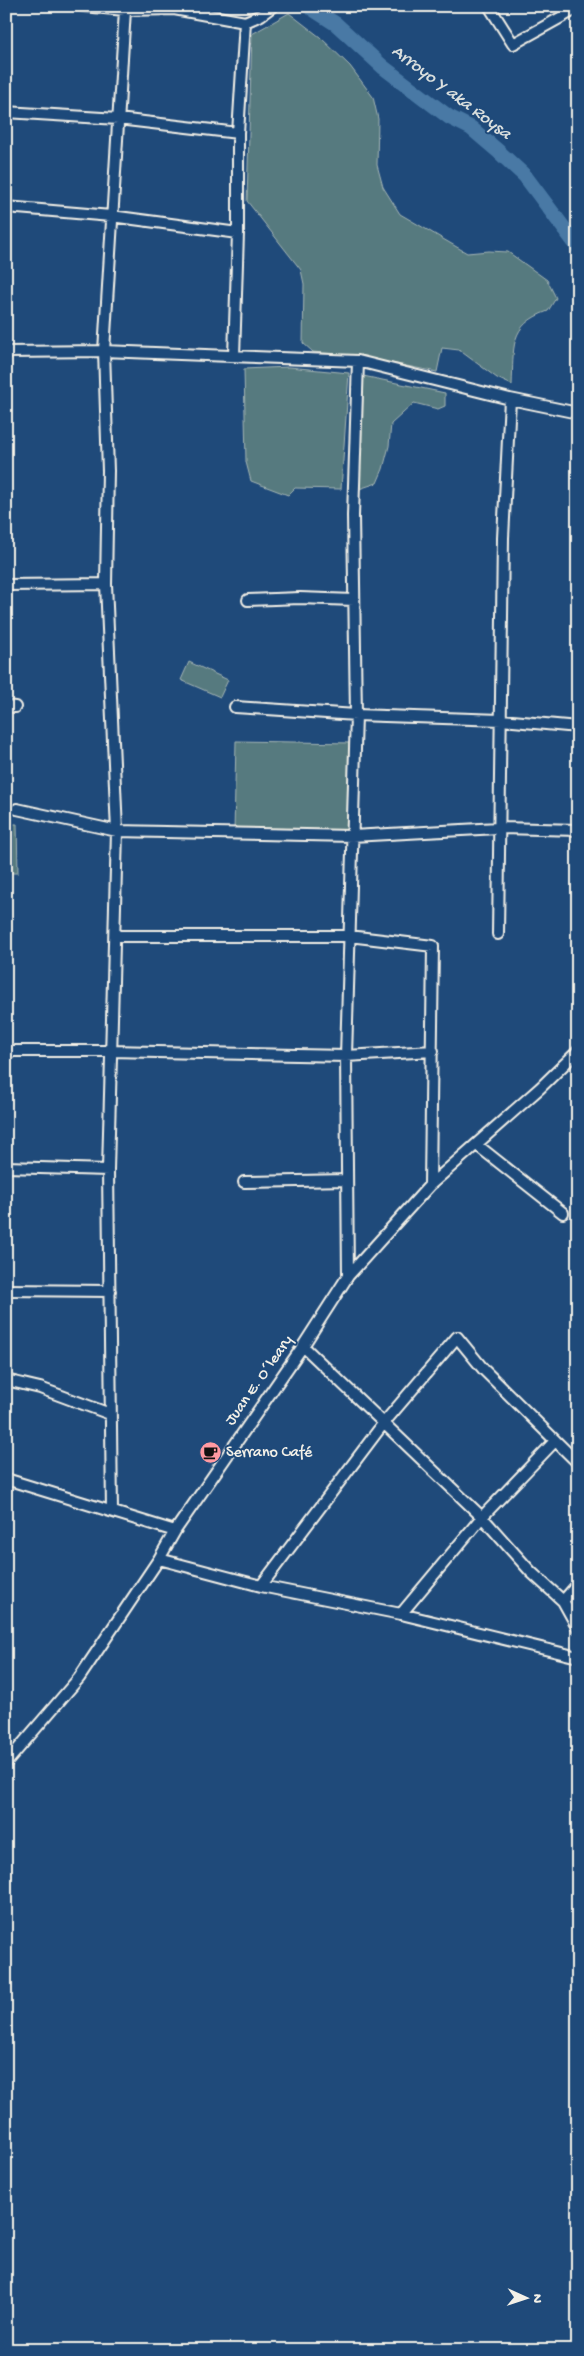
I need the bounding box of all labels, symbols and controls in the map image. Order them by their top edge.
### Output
water label: Arroyo Y aka Roysa [387,41,516,145]
street label: Juan E. O´leary [222,1332,298,1430]
cafe icon: Serrano Café [198,1441,222,1465]
place label: Serrano Café [226,1444,313,1463]
north arrow [502,2274,552,2324]
text: N [528,2294,545,2304]

